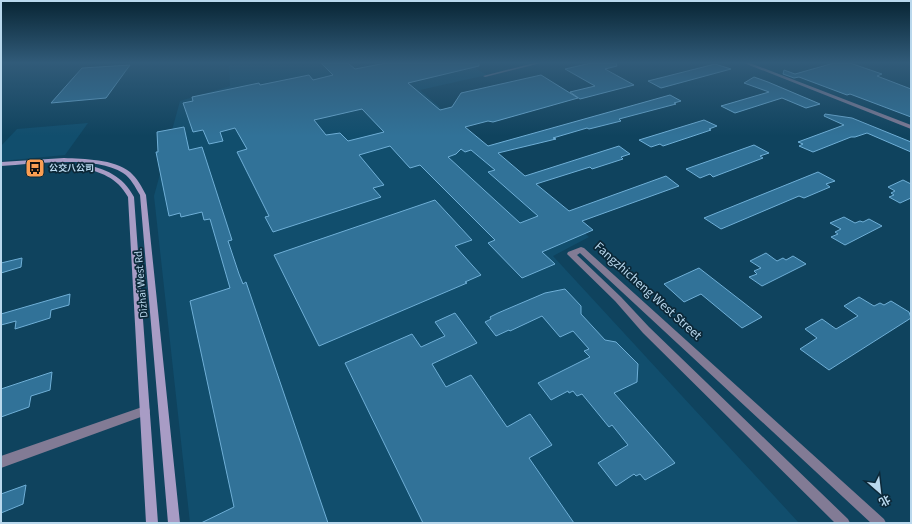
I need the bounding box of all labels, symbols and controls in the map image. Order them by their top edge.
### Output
bus stop icon: 公交八公司 [24,157,46,179]
place label: 公交八公司 [49,162,94,175]
street label: Fangzhicheng West Street [590,238,706,345]
street label: Dizhai West Rd. [130,247,152,319]
north arrow [860,472,900,512]
text: 北 [876,491,893,510]

